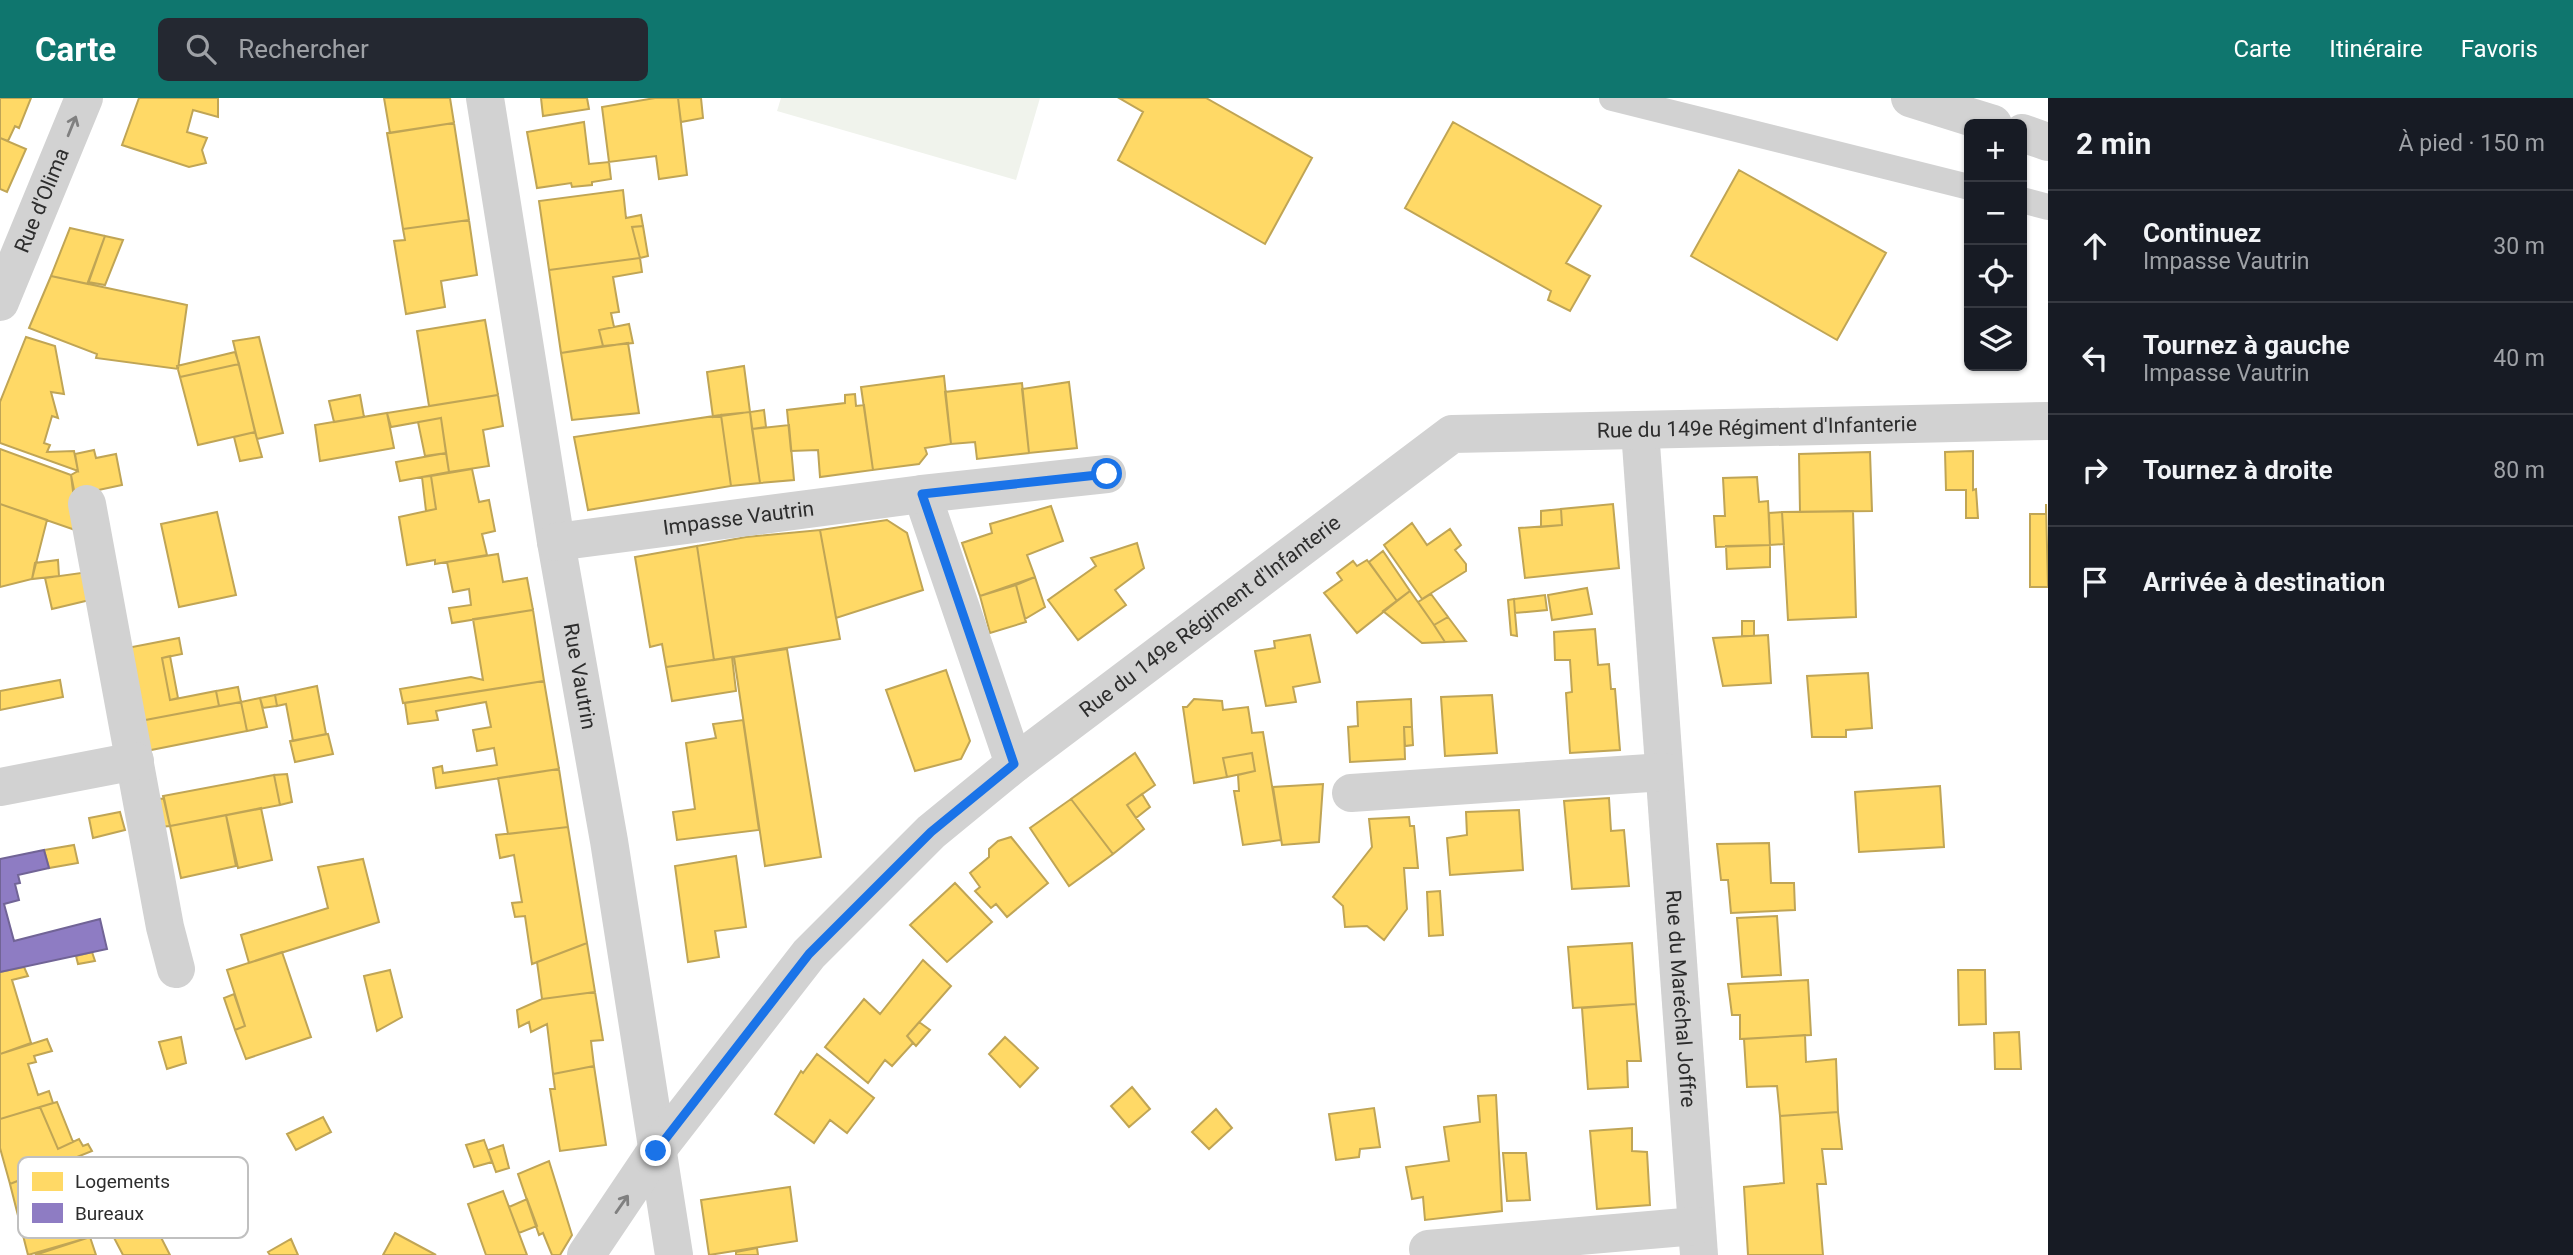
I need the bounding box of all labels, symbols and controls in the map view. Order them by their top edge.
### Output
search box [158,18,648,81]
text: Carte [35,30,116,69]
icon: search [182,30,220,68]
text: Rechercher [238,34,369,64]
text: Carte [2233,35,2291,63]
text: Itinéraire [2329,35,2423,63]
text: Favoris [2461,35,2538,63]
one-way arrow [67,116,80,137]
map controls [1964,119,2027,371]
button: + [1964,119,2027,182]
text: 2 min [2076,126,2151,161]
text: À pied · 150 m [2399,130,2545,157]
street label: Rue d'Olima [10,144,74,256]
button: − [1964,182,2027,245]
text: Continuez [2143,218,2261,248]
icon: ahead [2076,227,2114,265]
text: 30 m [2493,233,2545,260]
button: locate [1964,245,2027,308]
text: Impasse Vautrin [2143,248,2309,275]
button: layers [1964,308,2027,371]
text: Tournez à gauche [2143,330,2350,360]
icon: left [2076,339,2114,377]
text: 40 m [2493,345,2545,372]
text: Impasse Vautrin [2143,360,2309,387]
street label: Rue du 149e Régiment d'Infanterie [1597,412,1917,443]
icon: right [2076,451,2114,489]
text: Tournez à droite [2143,455,2333,485]
text: 80 m [2493,457,2545,484]
route start [1091,458,1122,489]
street label: Impasse Vautrin [661,496,815,540]
street label: Rue du 149e Régiment d'Infanterie [1075,510,1345,722]
icon: arrive [2076,563,2114,601]
text: Arrivée à destination [2143,567,2385,597]
street label: Rue Vautrin [559,621,601,731]
street label: Rue du Maréchal Joffre [1661,889,1700,1108]
route end [640,1135,671,1166]
legend [18,1157,248,1238]
text: Logements [75,1170,170,1193]
one-way arrow [615,1195,629,1214]
text: Bureaux [75,1202,144,1225]

